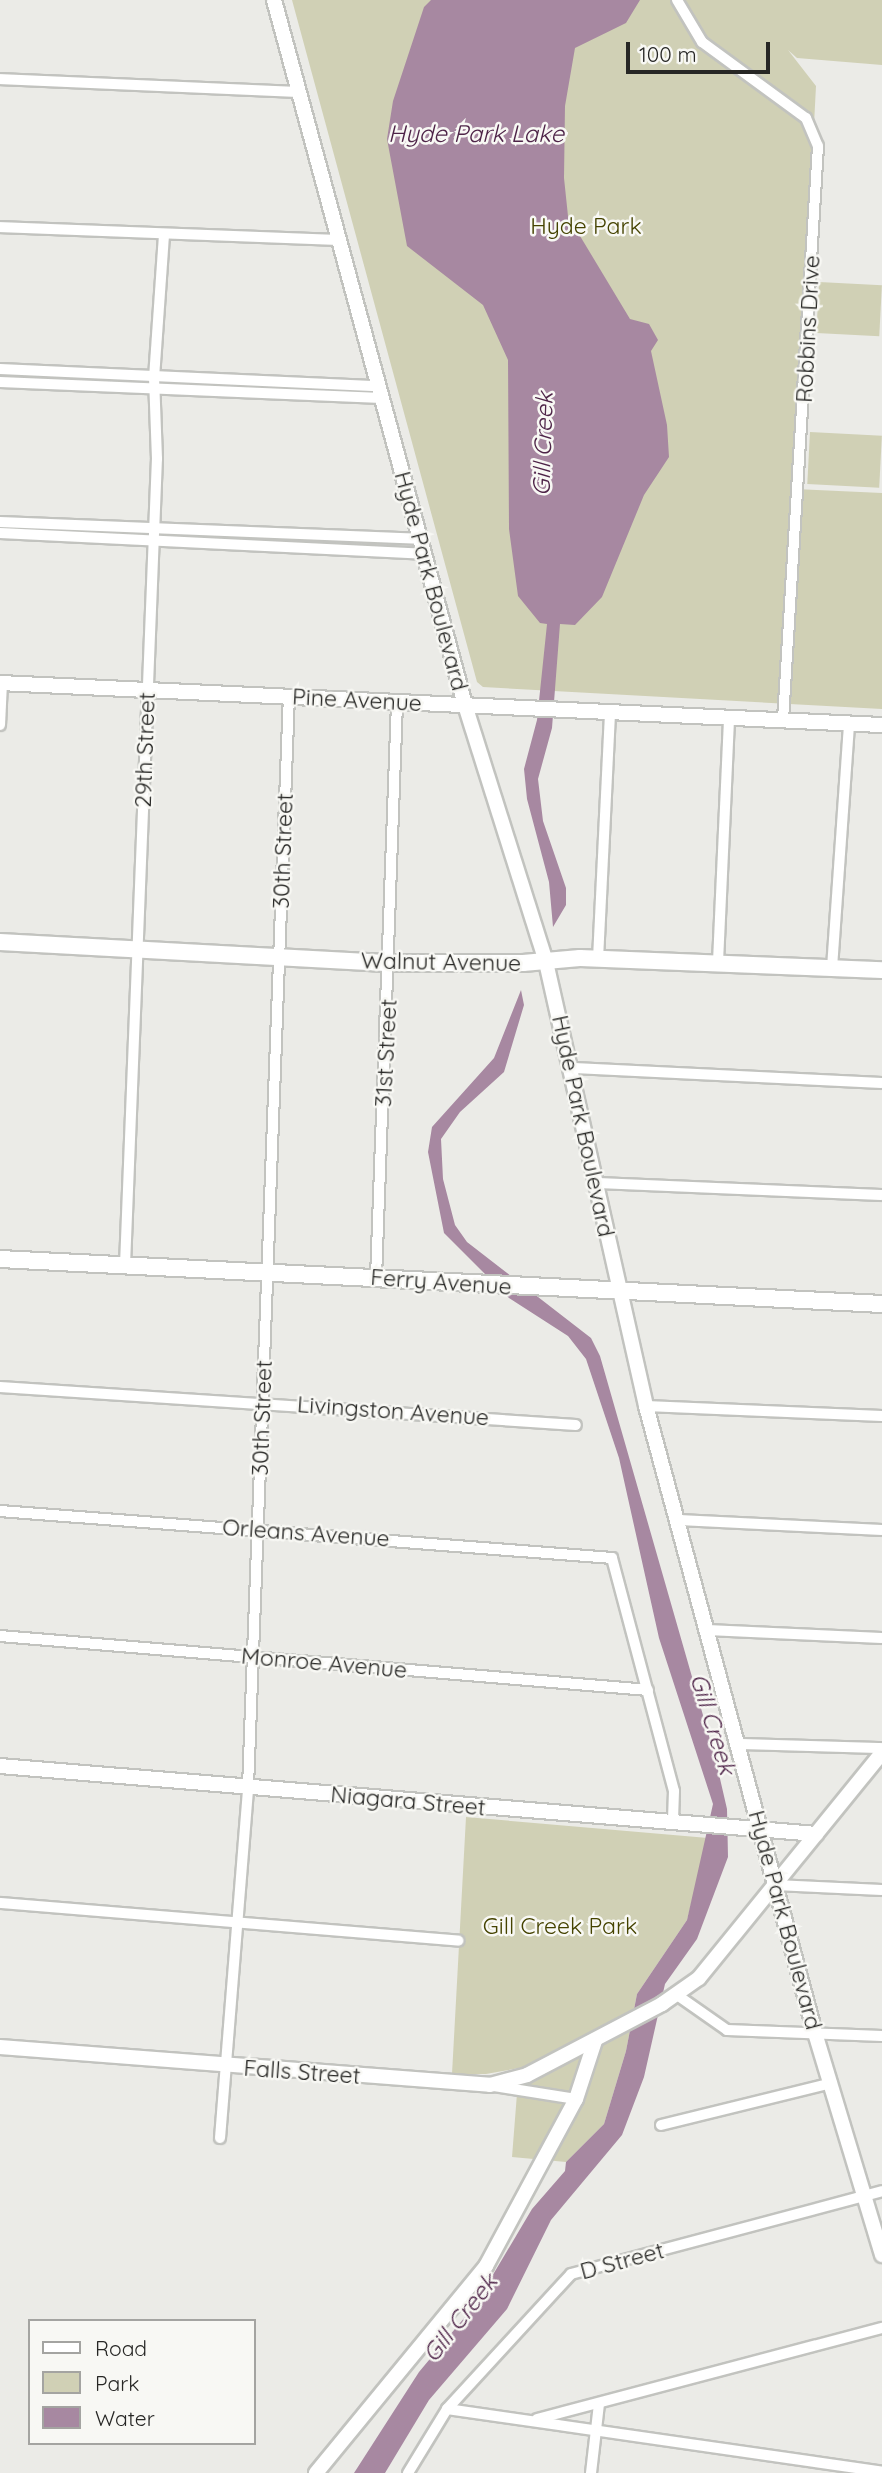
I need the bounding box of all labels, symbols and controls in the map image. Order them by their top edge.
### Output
scale bar [630,28,774,72]
text: 100 m [639,41,697,67]
water label: Hyde Park Lake [388,120,564,148]
park label: Hyde Park [530,212,642,240]
street label: Robbins Drive [790,255,826,403]
water label: Gill Creek [527,392,559,496]
street label: Hyde Park Boulevard [388,468,474,694]
street label: Pine Avenue [291,683,423,717]
street label: 29th Street [129,692,161,808]
street label: 30th Street [267,793,299,909]
street label: Walnut Avenue [361,947,521,977]
street label: 31st Street [369,998,403,1108]
street label: Hyde Park Boulevard [546,1013,620,1239]
street label: Ferry Avenue [370,1263,512,1301]
street label: 30th Street [246,1360,278,1476]
street label: Livingston Avenue [296,1391,490,1431]
street label: Orleans Avenue [221,1513,391,1553]
street label: Monroe Avenue [240,1642,408,1684]
water label: Gill Creek [684,1670,742,1778]
street label: Niagara Street [329,1780,487,1822]
street label: Hyde Park Boulevard [742,1807,828,2033]
park label: Gill Creek Park [483,1912,637,1940]
street label: Falls Street [243,2054,361,2090]
street label: D Street [577,2237,667,2285]
water label: Gill Creek [417,2268,503,2368]
legend [28,2319,256,2445]
text: Road [95,2335,147,2361]
text: Park [95,2370,139,2396]
text: Water [95,2405,155,2431]

